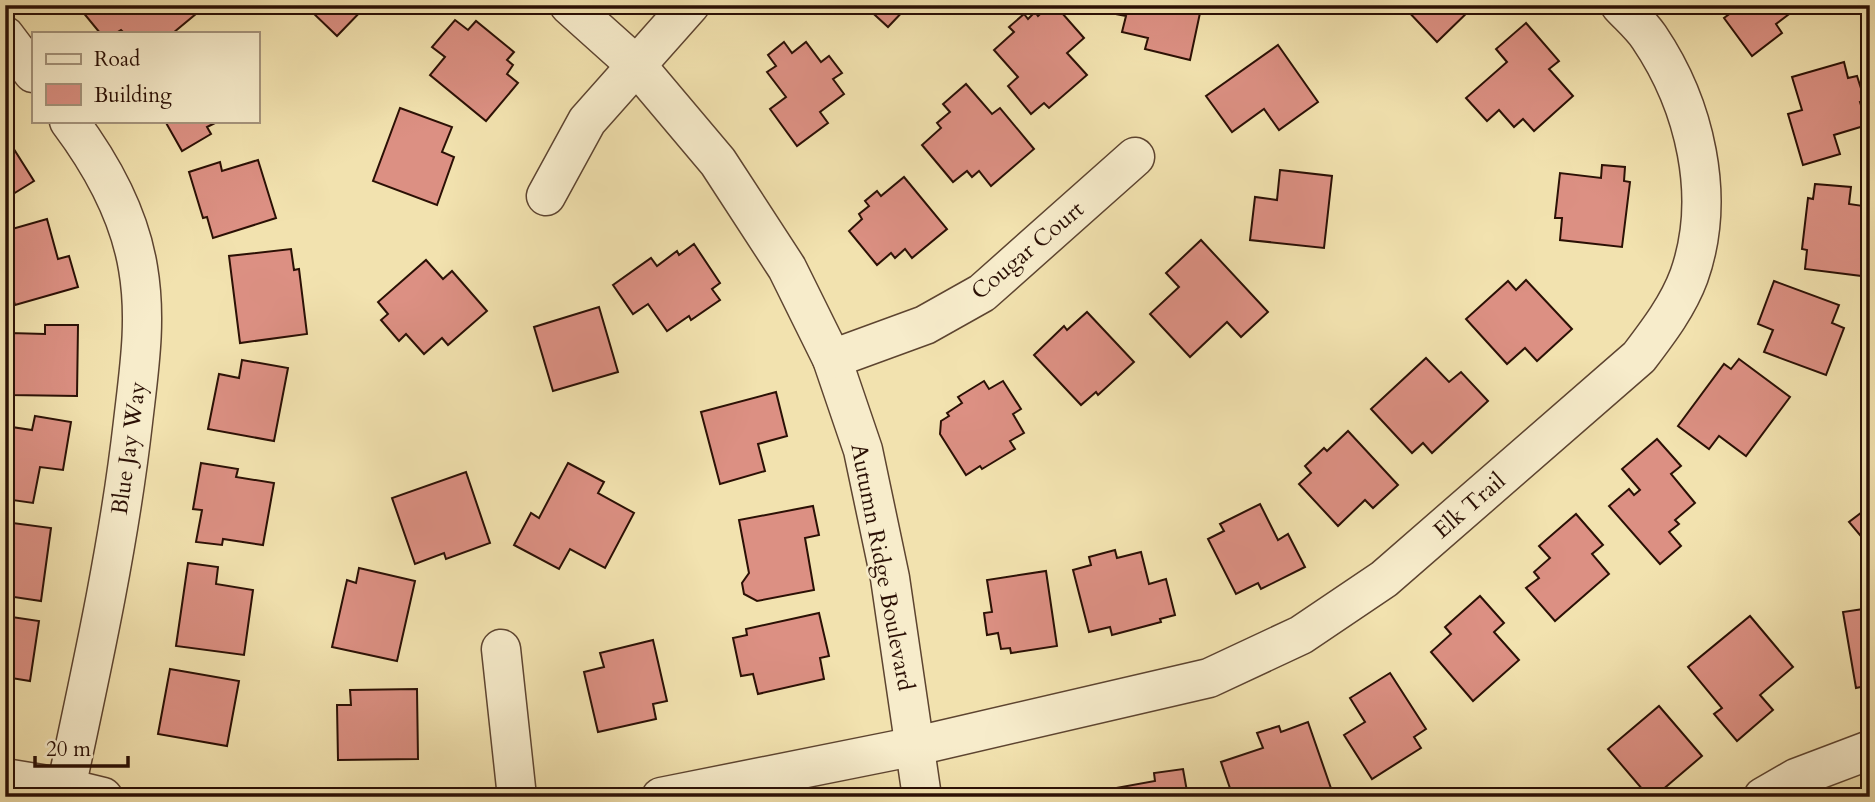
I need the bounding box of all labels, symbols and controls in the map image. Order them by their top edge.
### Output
legend [32,32,259,122]
text: Road [94,45,140,74]
text: Building [94,81,172,110]
street label: Cougar Court [964,194,1090,307]
street label: Blue Jay Way [104,379,153,517]
street label: Autumn Ridge Boulevard [843,441,922,694]
street label: Elk Trail [1427,465,1512,545]
scale bar [35,725,128,769]
text: 20 m [46,735,91,764]

